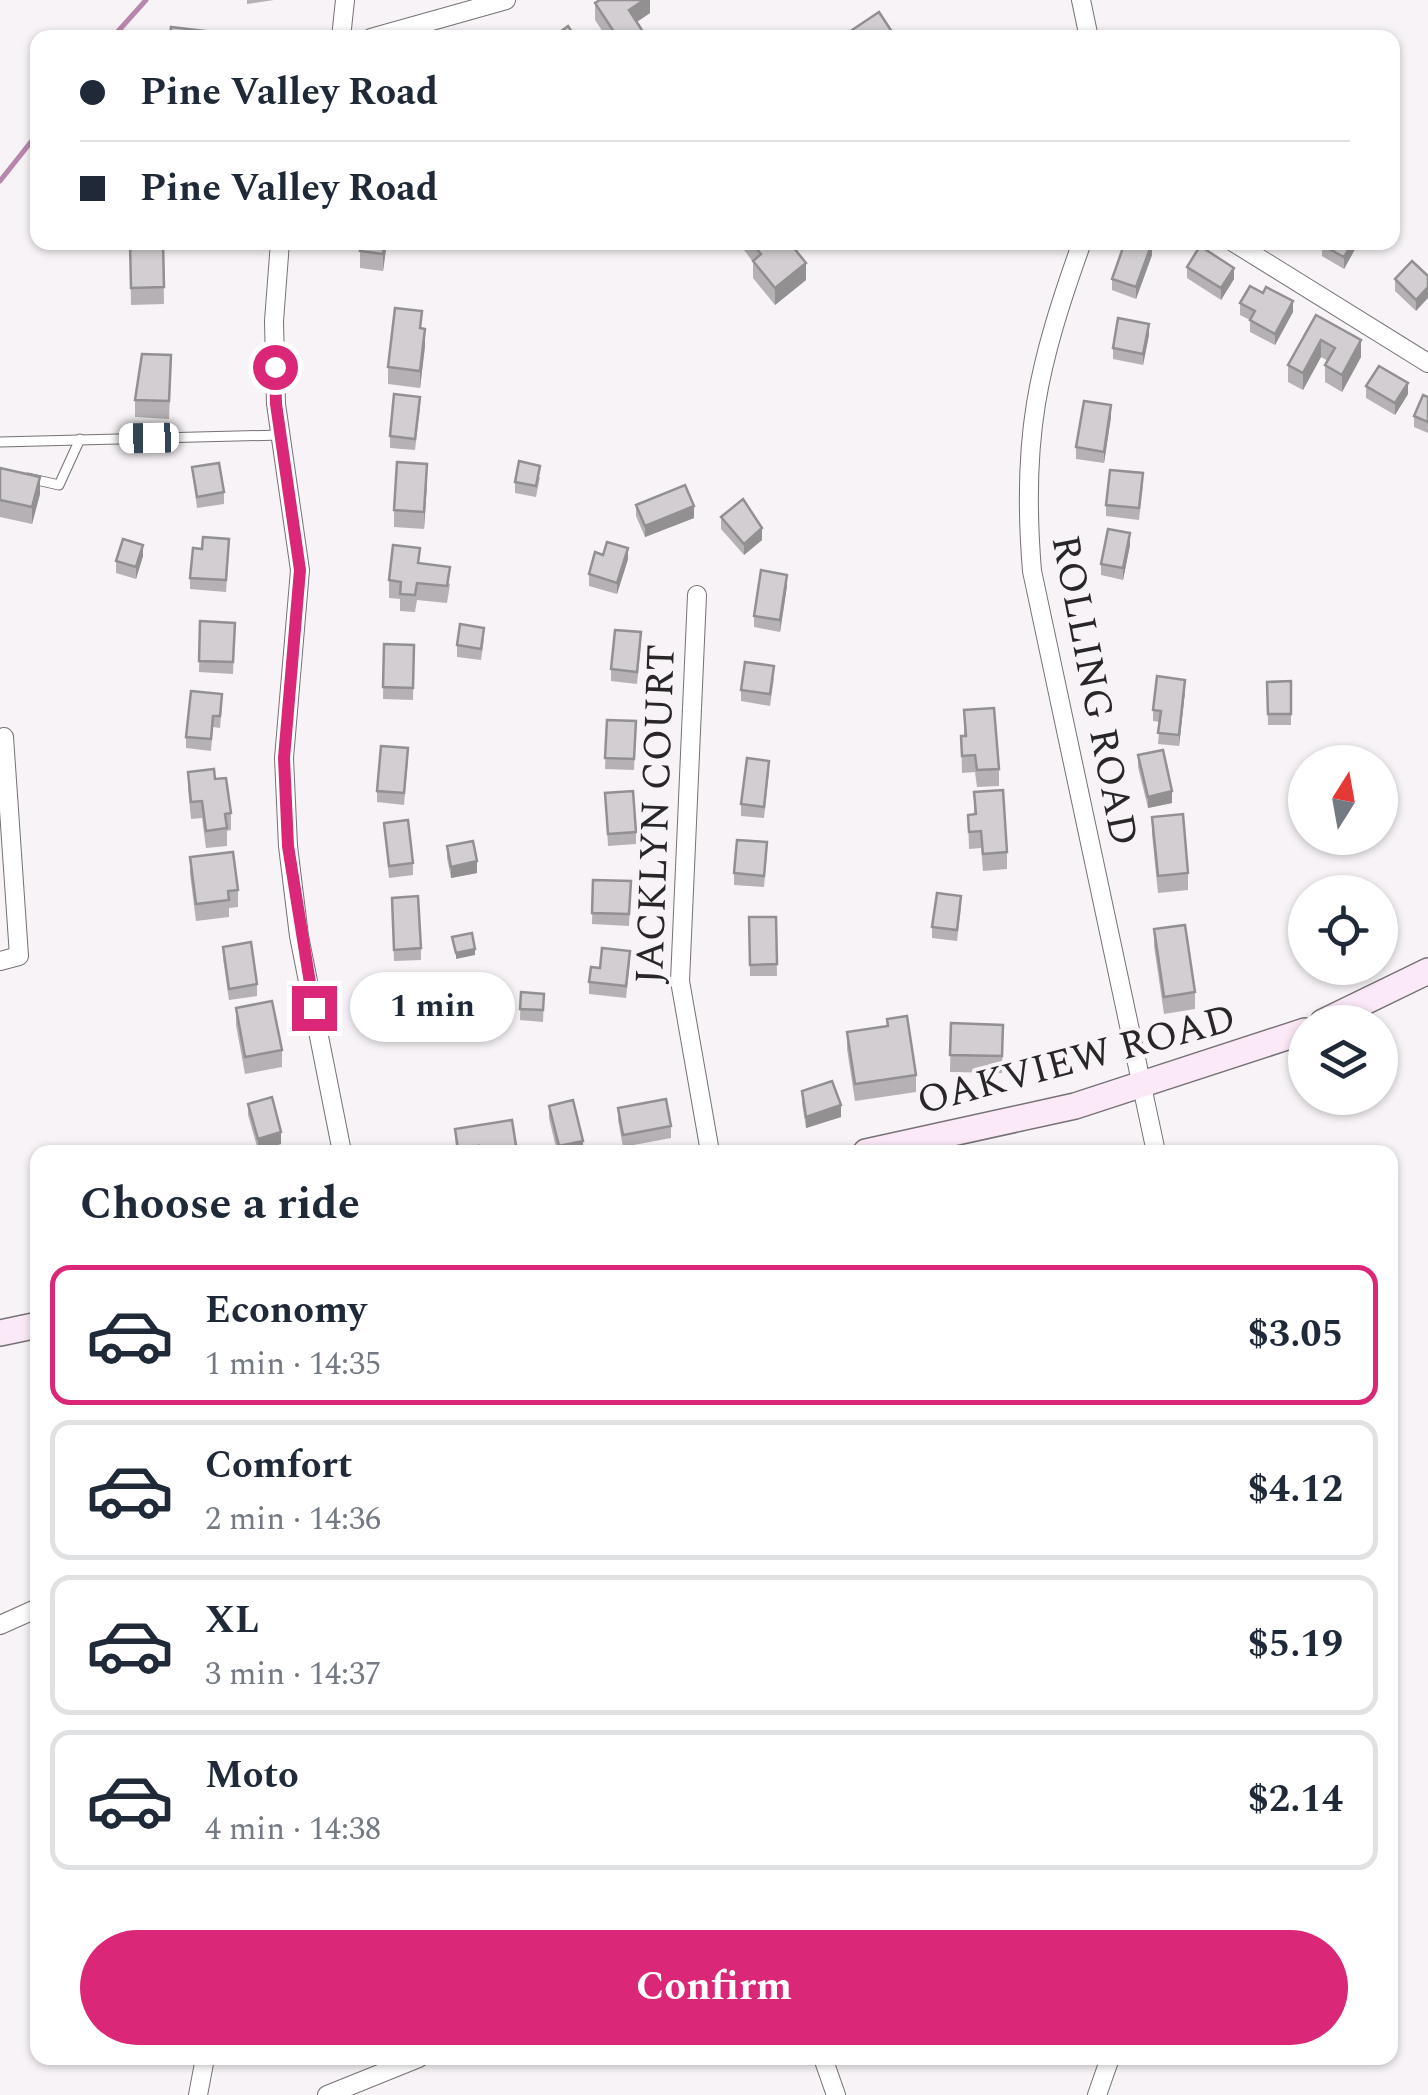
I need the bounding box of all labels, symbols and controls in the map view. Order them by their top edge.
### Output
text: Pine Valley Road [140,64,438,122]
text: Pine Valley Road [140,160,438,218]
route start [253,345,298,390]
car [119,422,179,454]
street label: ROLLING ROAD [1034,530,1154,851]
street label: JACKLYN COURT [620,643,693,985]
north arrow [1288,745,1398,855]
map controls [1288,745,1398,1115]
button: locate [1288,875,1398,985]
callout: 1 min [349,973,514,1043]
text: 1 min [390,982,475,1031]
route end [292,986,337,1031]
street label: OAKVIEW ROAD [910,989,1243,1132]
button: layers [1288,1005,1398,1115]
text: Choose a ride [80,1170,360,1239]
text: Economy [205,1282,366,1340]
icon: car [85,1290,175,1380]
text: $3.05 [1248,1306,1343,1364]
text: 1 min · 14:35 [205,1340,381,1389]
text: Comfort [205,1437,352,1495]
icon: car [85,1445,175,1535]
text: $4.12 [1248,1461,1343,1519]
text: 2 min · 14:36 [205,1495,381,1544]
text: XL [205,1592,259,1650]
icon: car [85,1600,175,1690]
text: $5.19 [1248,1616,1343,1674]
text: 3 min · 14:37 [205,1650,381,1699]
text: Moto [205,1747,299,1805]
icon: car [85,1755,175,1845]
text: $2.14 [1248,1771,1343,1829]
text: 4 min · 14:38 [205,1805,381,1854]
button: Confirm [80,1930,1348,2045]

